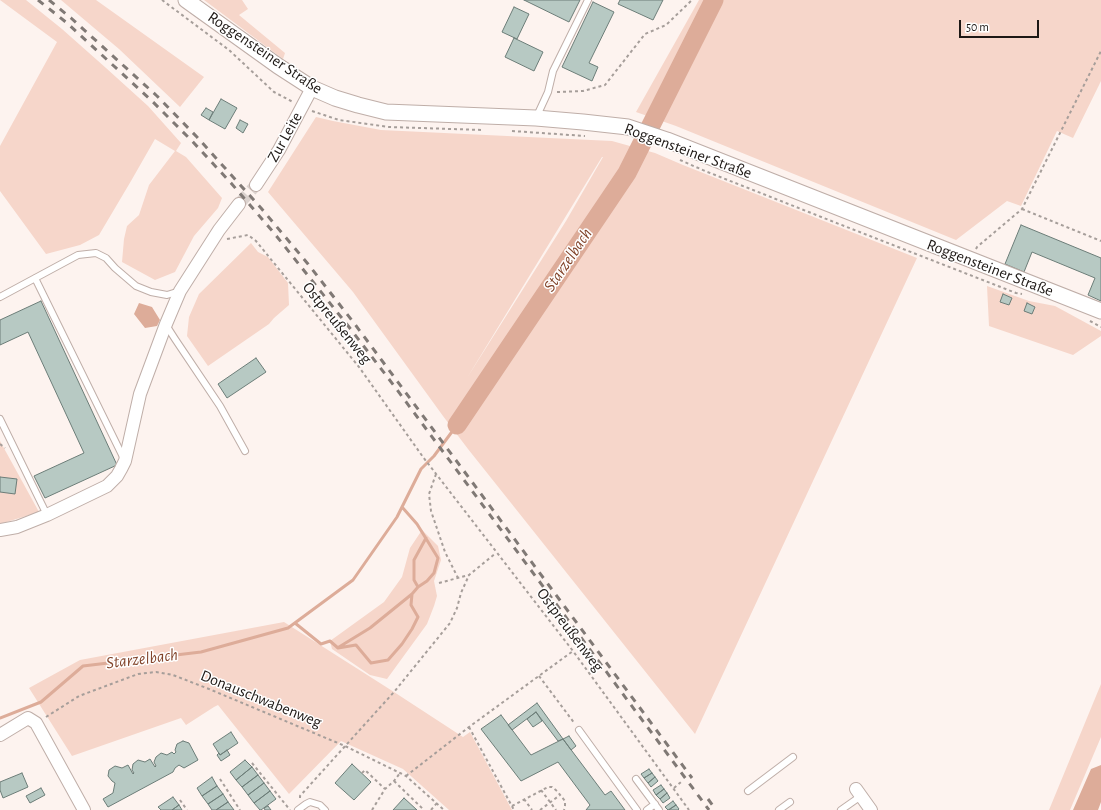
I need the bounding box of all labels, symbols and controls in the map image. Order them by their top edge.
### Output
street label: Roggensteiner Straße [204,8,326,98]
scale bar [961,12,1041,38]
text: 50 m [966,21,989,33]
street label: Zur Leite [264,109,306,165]
street label: Roggensteiner Straße [622,119,754,183]
water label: Starzelbach [539,224,597,296]
street label: Roggensteiner Straße [924,235,1056,301]
street label: Ostpreußenweg [298,278,376,368]
street label: Ostpreußenweg [532,584,608,676]
water label: Starzelbach [105,644,179,674]
street label: Donauschwabenweg [198,666,324,732]

